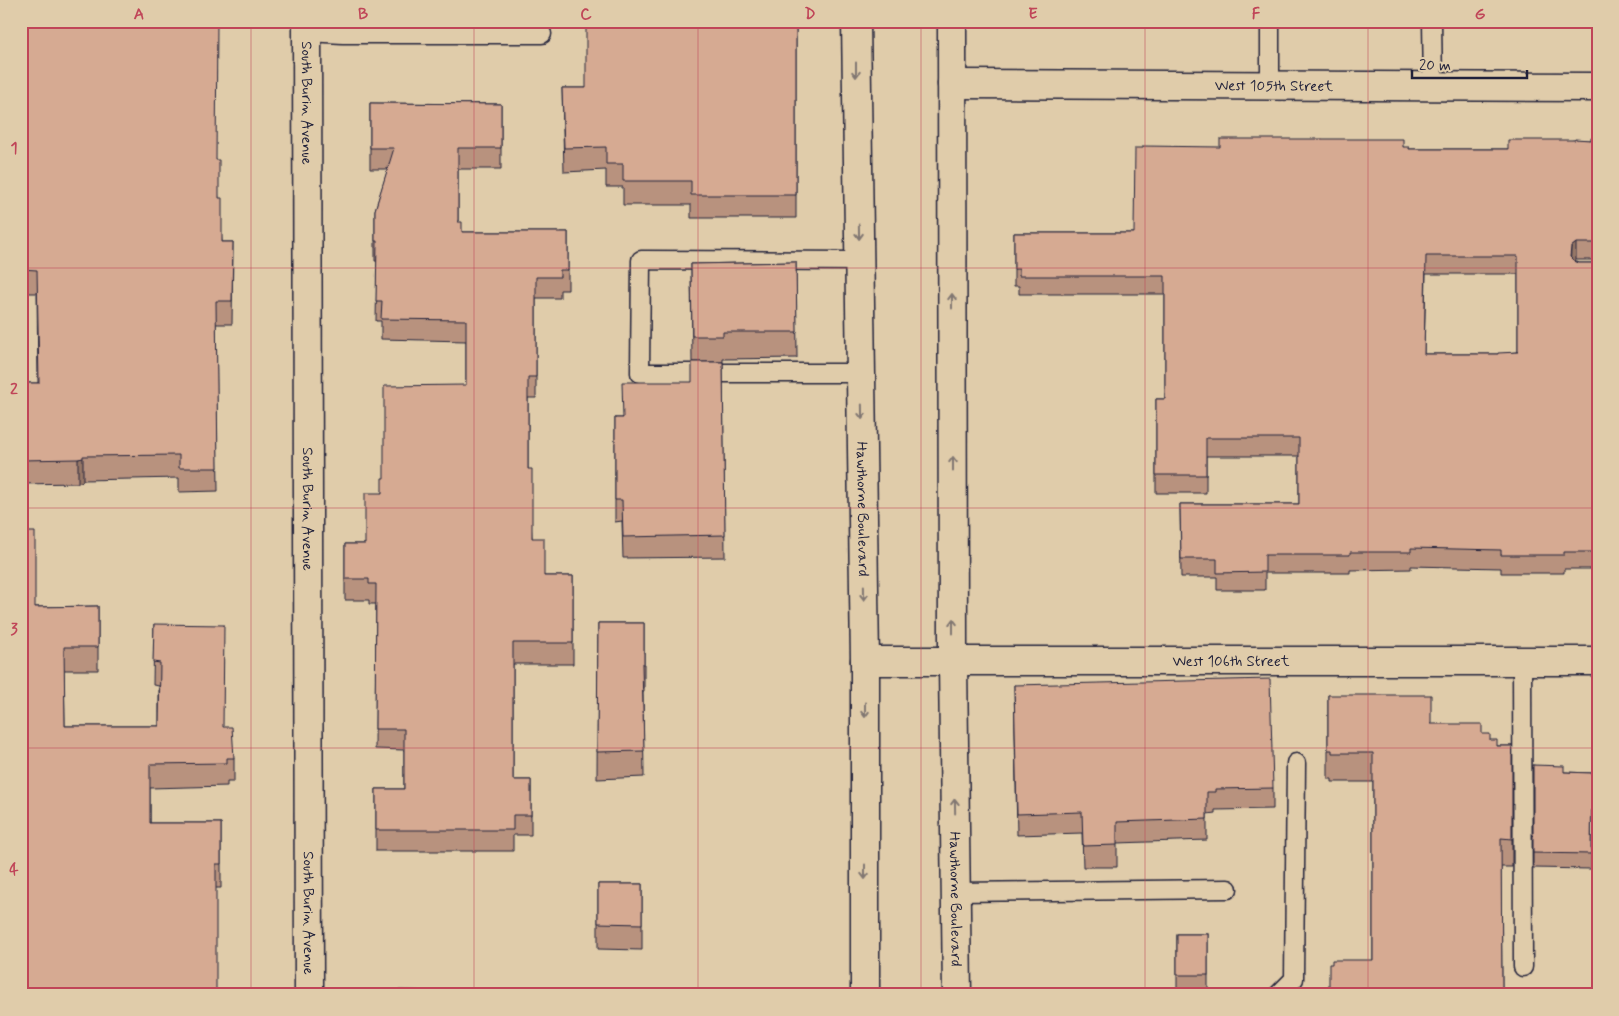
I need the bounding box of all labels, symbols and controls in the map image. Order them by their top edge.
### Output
text: A [134,4,144,25]
text: B [358,4,368,25]
text: C [580,4,592,25]
text: D [804,4,816,25]
text: E [1028,4,1038,25]
text: F [1252,4,1261,25]
text: G [1475,4,1486,25]
street label: South Burin Avenue [296,41,316,165]
scale bar [1412,48,1526,80]
text: 20 m [1419,56,1451,76]
one-way arrow [851,62,861,78]
street label: West 105th Street [1215,76,1333,97]
text: 1 [10,138,18,159]
one-way arrow [854,224,863,240]
one-way arrow [947,293,957,310]
text: 2 [10,379,18,400]
one-way arrow [857,404,867,420]
street label: Hawthorne Boulevard [851,441,873,577]
street label: South Burin Avenue [297,447,317,571]
one-way arrow [948,456,958,472]
one-way arrow [859,584,869,601]
one-way arrow [948,618,958,634]
text: 3 [10,619,18,640]
street label: West 106th Street [1173,652,1290,672]
one-way arrow [860,702,870,718]
one-way arrow [950,798,960,814]
street label: Hawthorne Boulevard [944,831,966,967]
street label: South Burin Avenue [298,851,318,975]
text: 4 [9,859,19,880]
one-way arrow [860,864,870,880]

